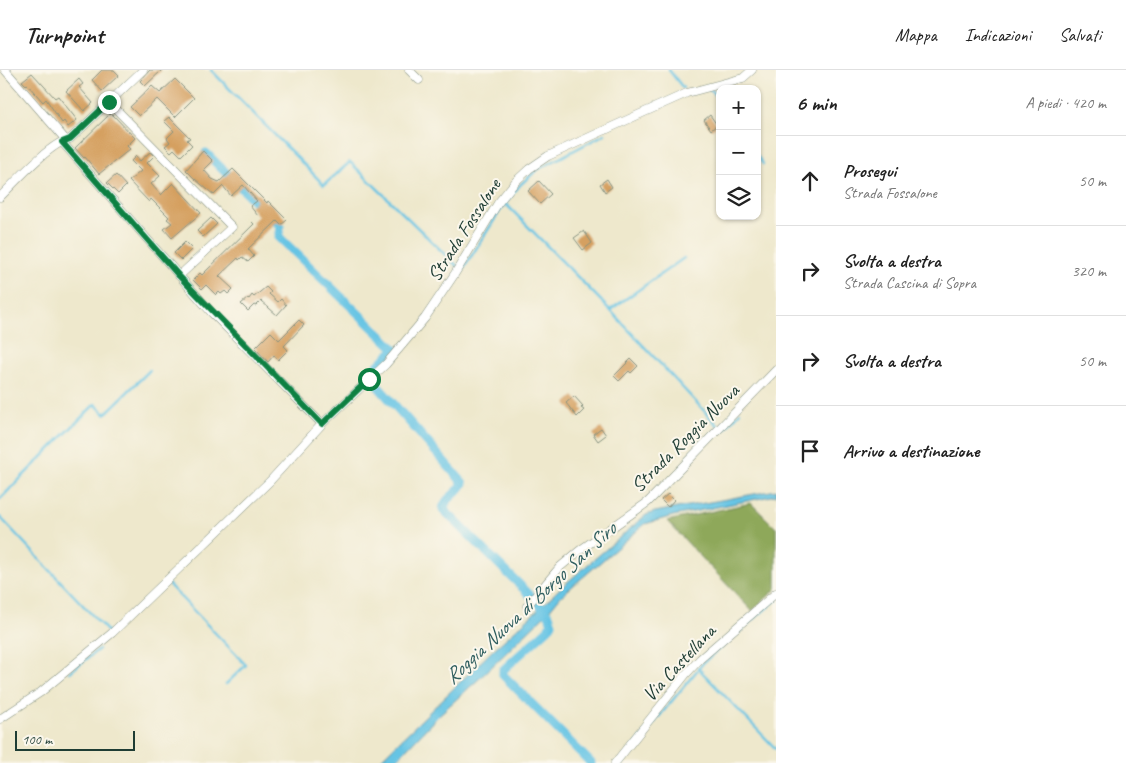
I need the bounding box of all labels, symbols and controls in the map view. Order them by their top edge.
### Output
text: Turnpoint [25,20,104,50]
text: Mappa [895,24,937,46]
text: Indicazioni [965,24,1031,46]
text: Salvati [1059,24,1101,46]
map controls [716,85,761,220]
button: + [716,85,761,130]
text: 6 min [796,90,837,116]
route end [98,91,121,114]
text: A piedi · 420 m [1025,93,1106,113]
button: − [716,130,761,175]
text: Prosegui [843,159,896,183]
icon: ahead [796,167,824,195]
text: 50 m [1079,171,1106,191]
street label: Strada Fossalone [422,173,507,286]
button: layers [716,175,761,220]
text: Strada Fossalone [843,183,937,203]
text: Svolta a destra [843,249,941,273]
icon: right [796,257,824,285]
text: 320 m [1072,261,1106,281]
text: Strada Cascina di Sopra [843,273,976,293]
icon: right [796,347,824,375]
text: Svolta a destra [843,349,941,373]
text: 50 m [1079,351,1106,371]
route start [358,368,381,391]
street label: Strada Roggia Nuova [626,377,746,497]
icon: arrive [796,437,824,465]
text: Arrivo a destinazione [843,439,979,463]
water label: Roggia Nuova di Borgo San Siro [439,515,623,689]
street label: Via Castellana [637,618,722,707]
scale bar [15,728,135,751]
text: 100 m [22,731,52,748]

